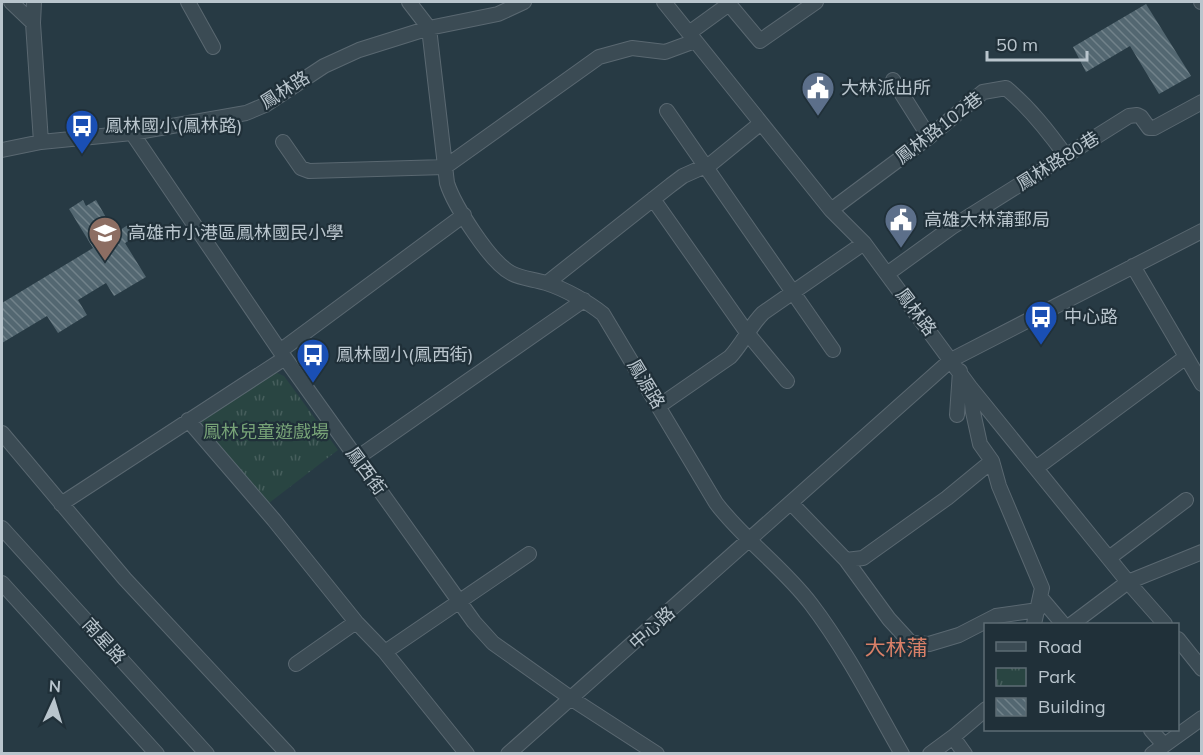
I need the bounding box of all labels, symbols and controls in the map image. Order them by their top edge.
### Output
scale bar [987,24,1088,62]
text: 50 m [996,33,1038,56]
street label: 鳳林路 [256,66,314,114]
public building icon: 大林派出所 [800,70,836,117]
place label: 大林派出所 [841,76,931,99]
street label: 鳳林路102巷 [890,86,987,169]
bus stop icon: 鳳林國小(鳳林路) [64,108,100,155]
place label: 鳳林國小(鳳林路) [105,114,242,137]
street label: 鳳林路80巷 [1012,126,1104,195]
public building icon: 高雄大林蒲郵局 [883,202,919,249]
place label: 高雄大林蒲郵局 [924,208,1050,231]
school or university icon: 高雄市小港區鳳林國民小學 [87,215,123,262]
place label: 高雄市小港區鳳林國民小學 [128,221,344,244]
street label: 鳳林路 [891,283,942,340]
bus stop icon: 中心路 [1023,299,1059,346]
place label: 中心路 [1064,305,1118,328]
bus stop icon: 鳳林國小(鳳西街) [295,337,331,384]
place label: 鳳林國小(鳳西街) [336,343,473,366]
street label: 鳳源路 [623,355,670,413]
park label: 鳳林兒童遊戲場 [203,420,329,443]
street label: 鳳西街 [341,442,392,499]
street label: 中心路 [624,601,679,654]
street label: 南星路 [78,613,131,668]
legend [984,623,1179,731]
district label: 大林蒲 [865,634,928,660]
text: Road [1038,635,1082,658]
text: Park [1038,665,1077,688]
north arrow [24,671,84,731]
text: N [48,676,62,696]
text: Building [1038,695,1106,718]

